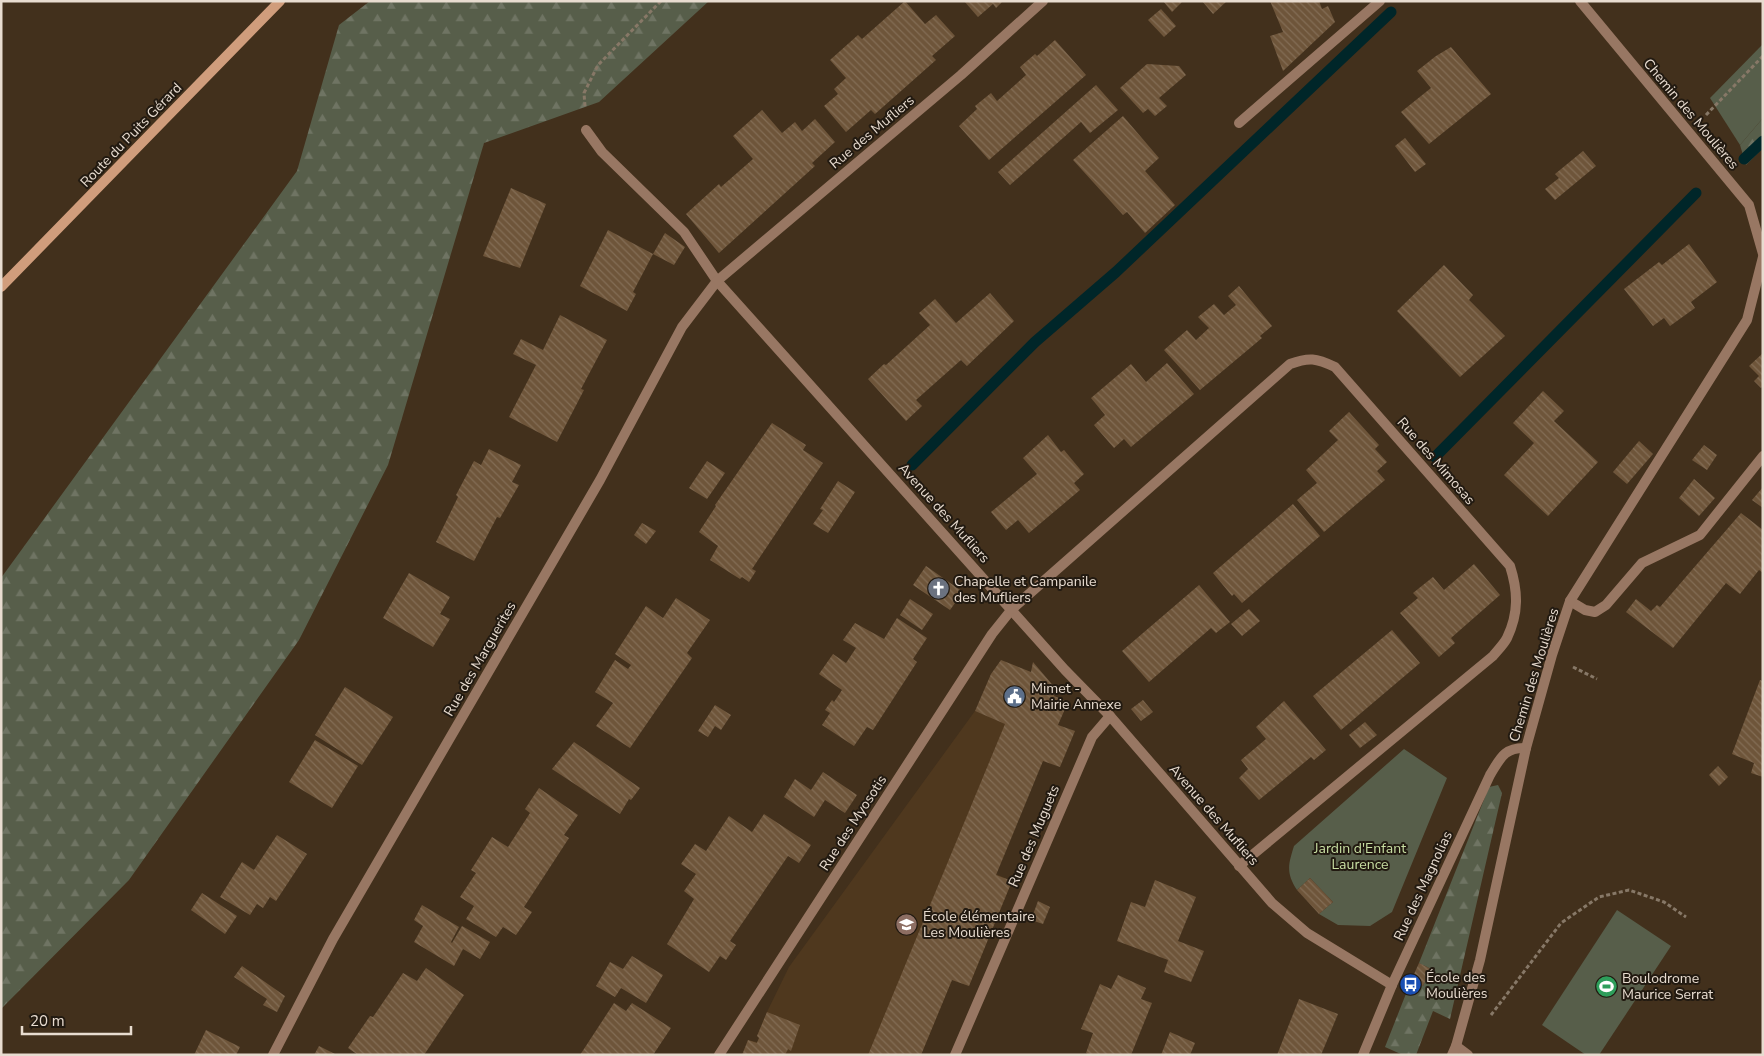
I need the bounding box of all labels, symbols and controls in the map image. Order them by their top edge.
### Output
street label: Chemin des Moulières [1639,55,1743,174]
street label: Route du Puits Gérard [76,79,186,191]
street label: Rue des Mufliers [826,91,919,173]
street label: Rue des Mimosas [1393,413,1479,509]
street label: Avenue des Mufliers [894,459,994,567]
place label: Chapelle et Campanile des Mufliers [954,572,1097,607]
church icon: Chapelle et Campanile des Mufliers [926,577,950,601]
street label: Rue des Marguerites [439,598,521,720]
street label: Chemin des Moulières [1505,605,1563,744]
place label: Mimet - Mairie Annexe [1031,679,1121,714]
public building icon: Mimet - Mairie Annexe [1003,684,1027,708]
street label: Avenue des Mufliers [1165,760,1263,870]
street label: Rue des Myosotis [815,771,891,874]
street label: Rue des Muguets [1004,782,1064,890]
street label: Rue des Magnolias [1389,828,1457,944]
park label: Jardin d'Enfant Laurence [1313,839,1406,874]
place label: École élémentaire Les Moulières [923,907,1035,942]
school or university icon: École élémentaire Les Moulières [895,912,919,936]
place label: École des Moulières [1426,968,1488,1003]
place label: Boulodrome Maurice Serrat [1622,969,1713,1004]
bus stop icon: École des Moulières [1398,973,1422,997]
sports icon: Boulodrome Maurice Serrat [1594,974,1618,998]
scale bar [22,1004,131,1036]
text: 20 m [30,1011,65,1031]

